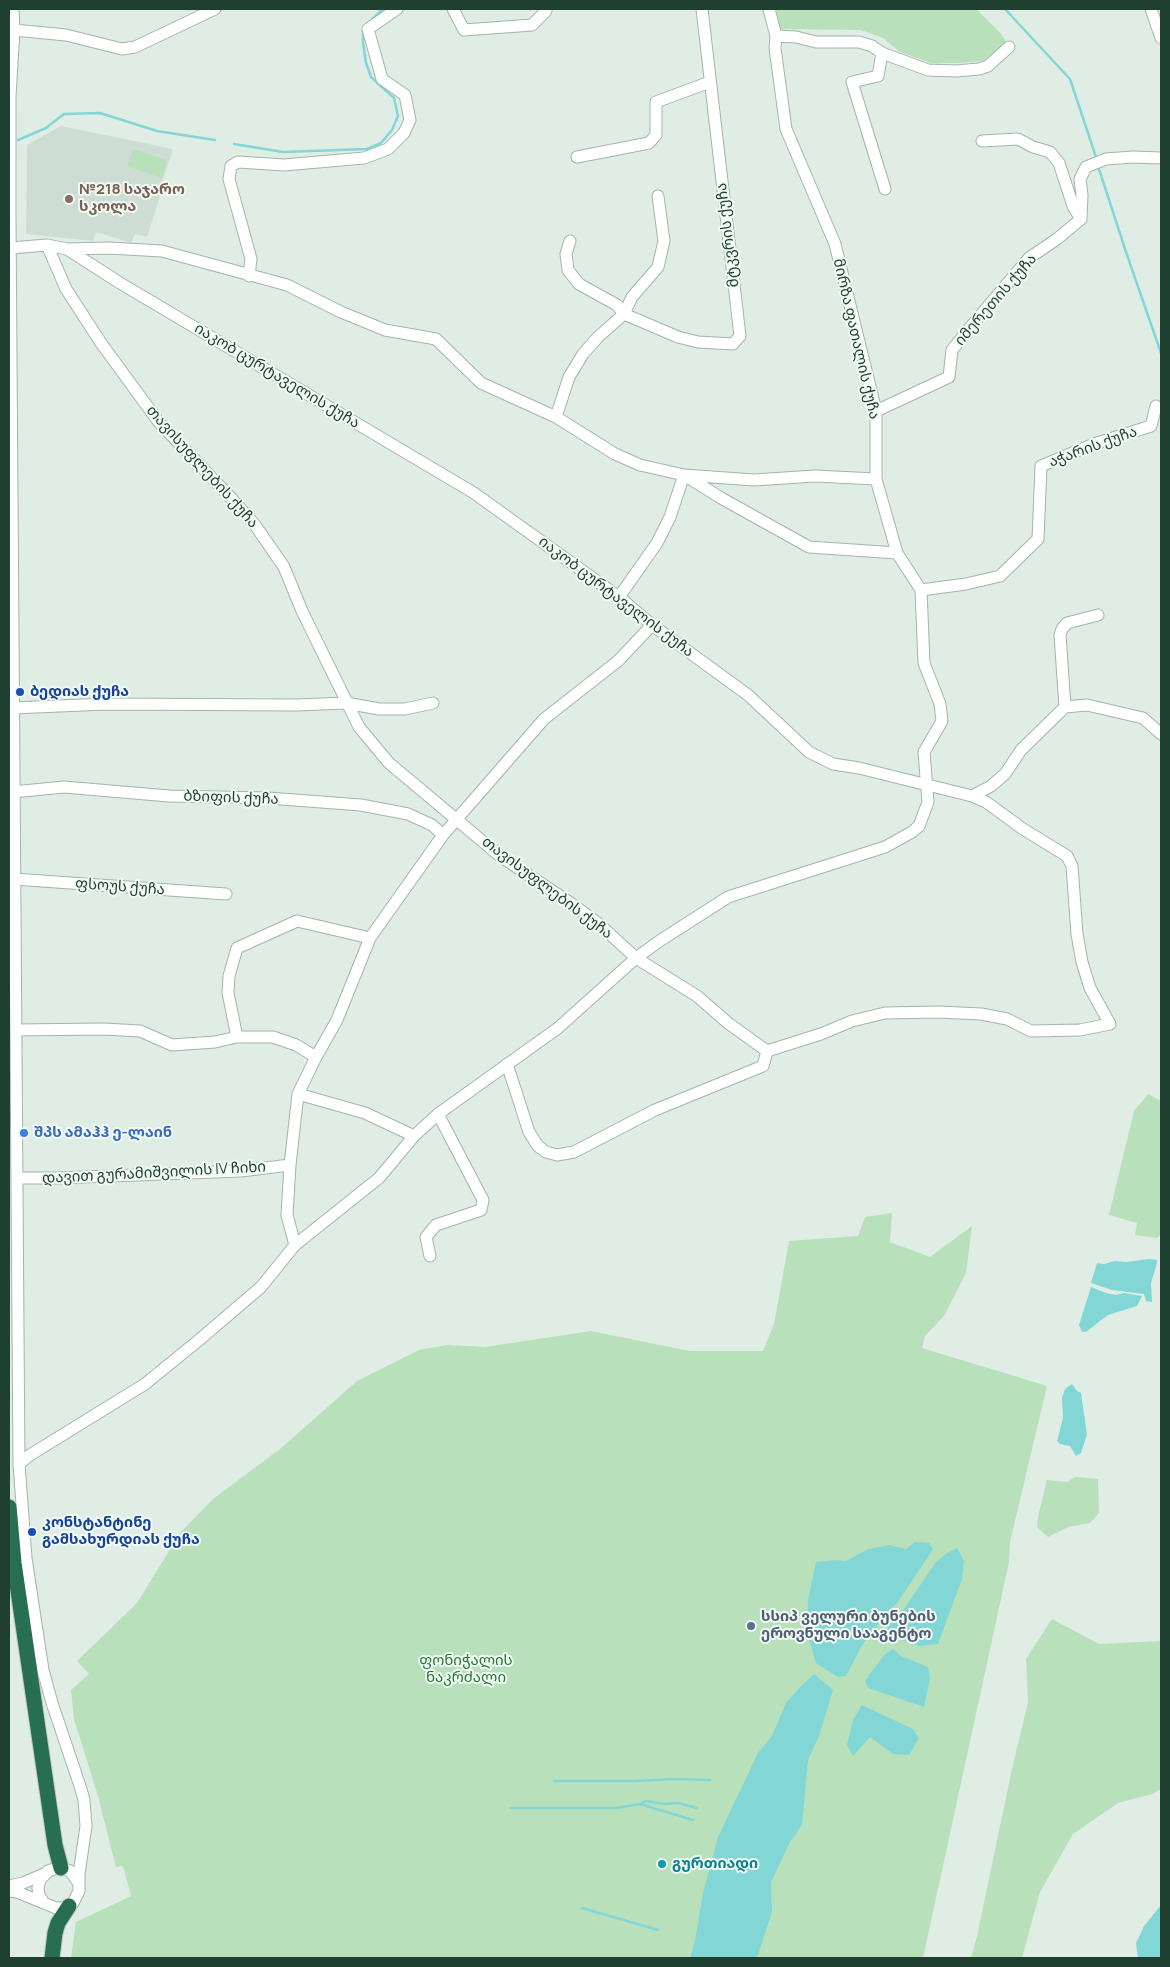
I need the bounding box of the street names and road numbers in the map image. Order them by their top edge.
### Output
street label: მტკვრის ქუჩა [713,182,743,288]
street label: იმერეთის ქუჩა [951,250,1041,350]
street label: მირზა ფათალის ქუჩა [829,257,883,421]
street label: იაკობ ცურტაველის ქუჩა [191,319,363,433]
street label: თავისუფლების ქუჩა [142,402,262,532]
street label: აჭარის ქუჩა [1046,423,1140,471]
street label: იაკობ ცურტაველის ქუჩა [535,533,697,661]
street label: ბზიფის ქუჩა [183,787,279,809]
street label: თავისუფლების ქუჩა [478,833,616,943]
street label: ფსოუს ქუჩა [75,875,165,899]
street label: დავით გურამიშვილის IV ჩიხი [42,1158,266,1188]

